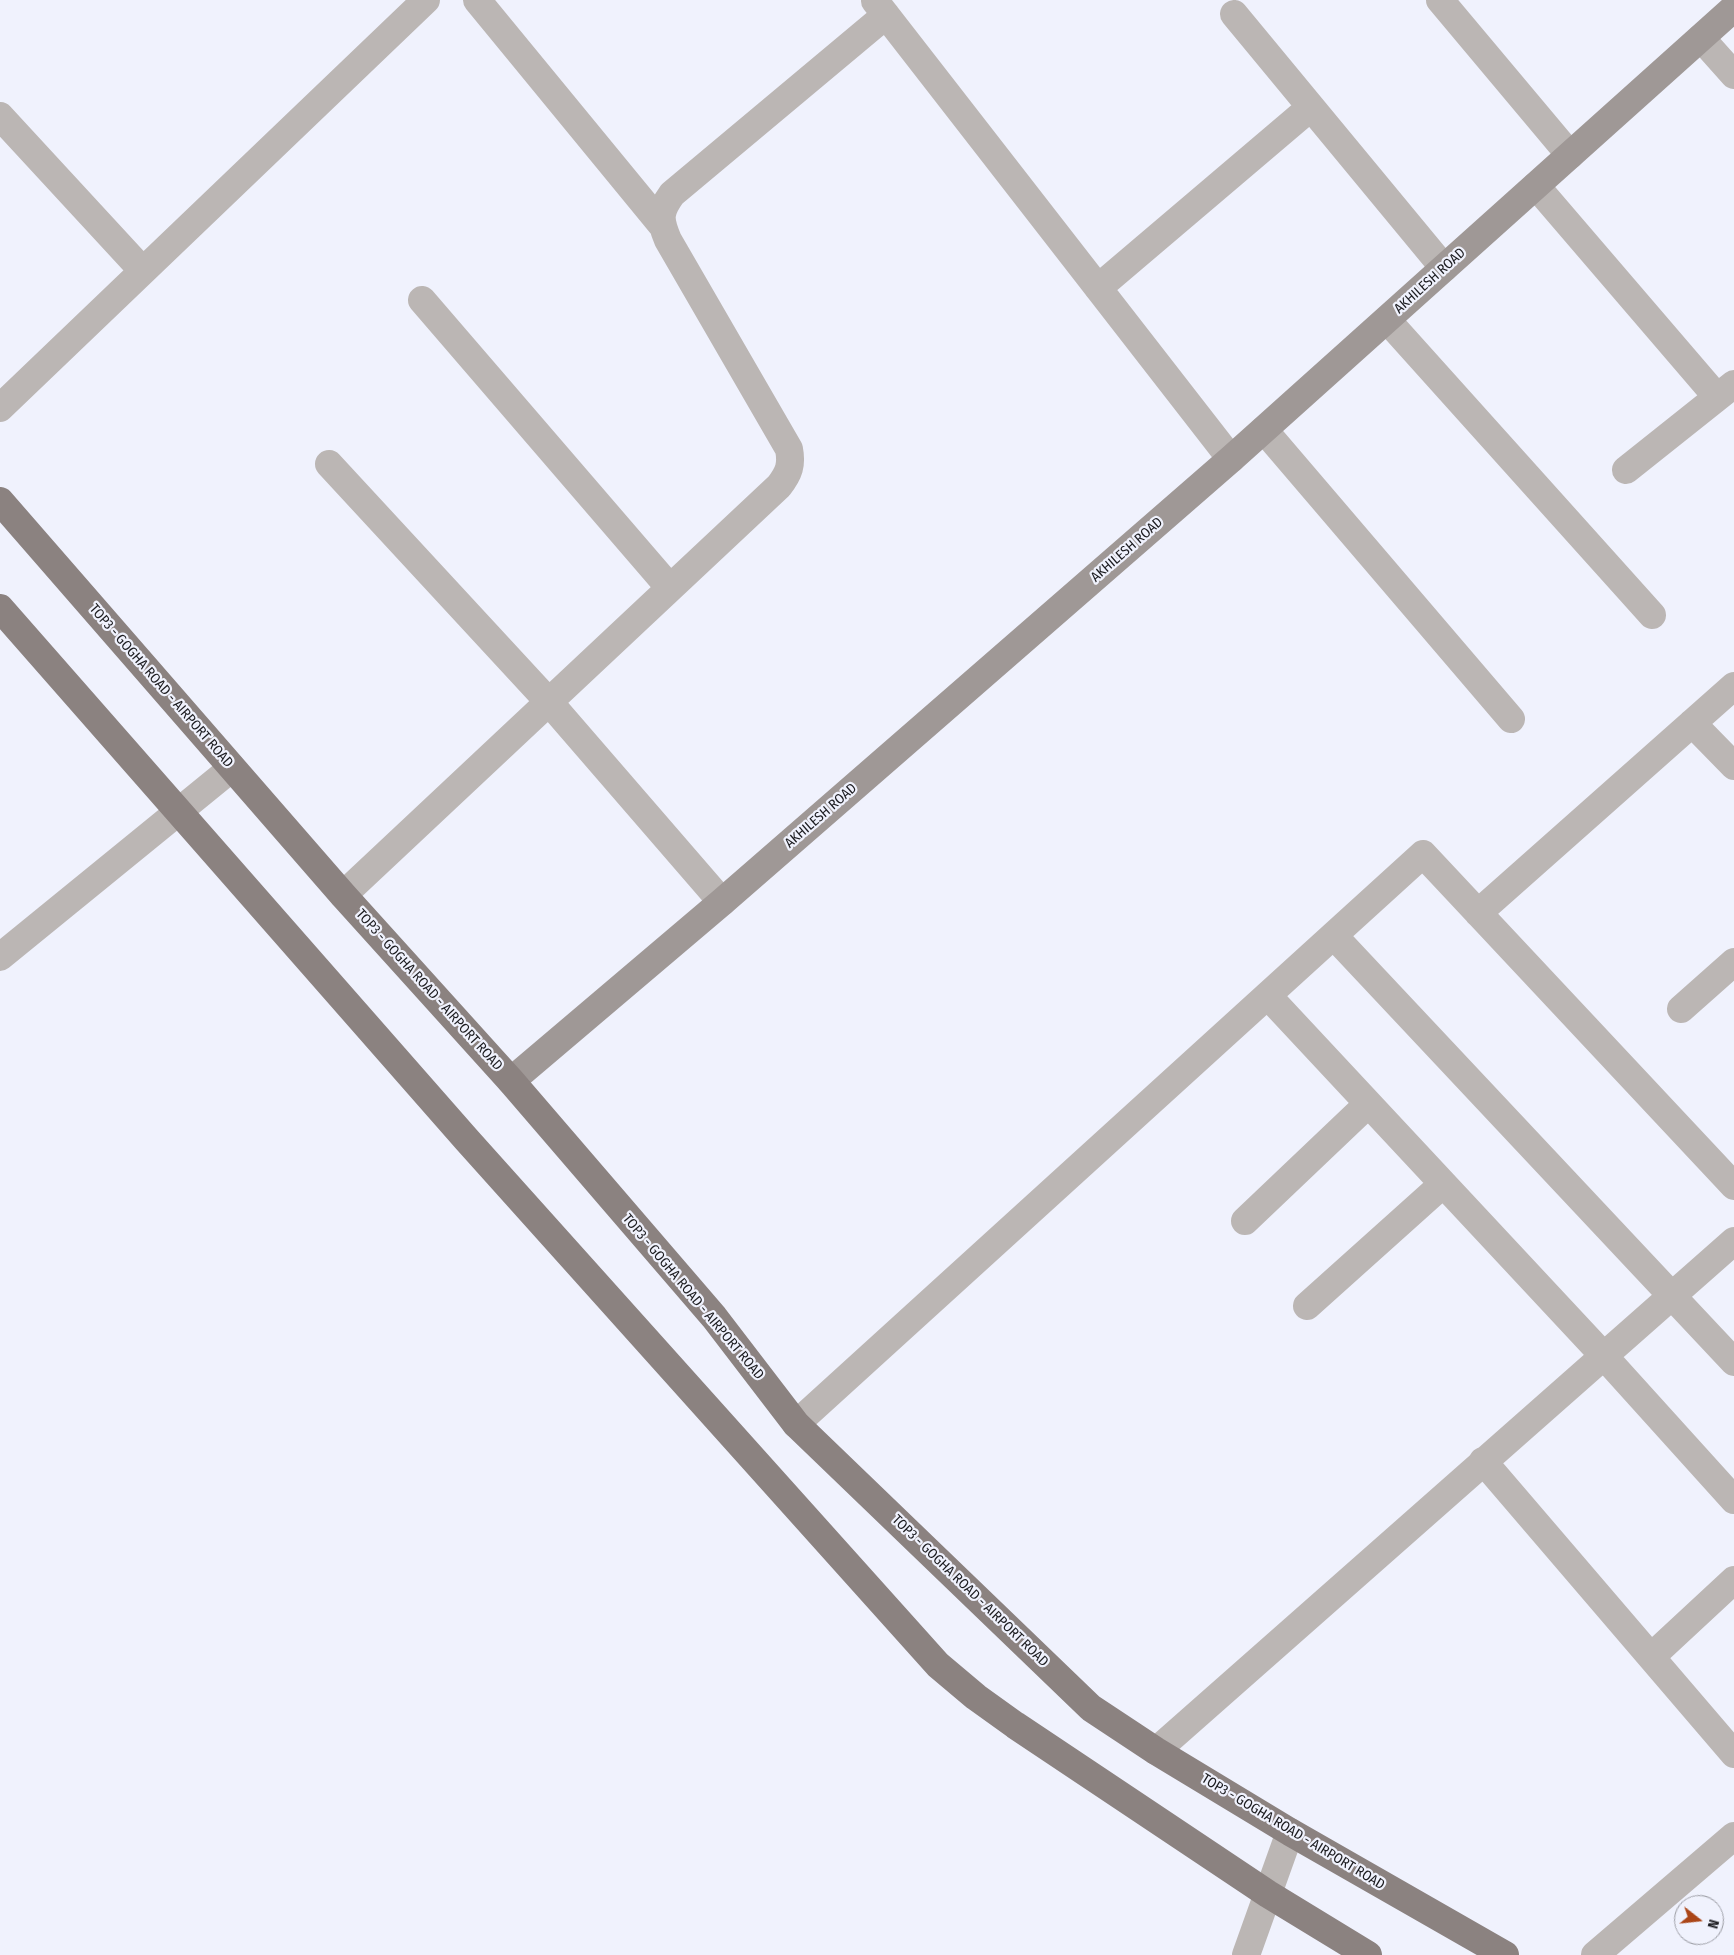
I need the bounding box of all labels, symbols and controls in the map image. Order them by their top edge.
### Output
street label: AKHILESH ROAD [1391,245,1469,317]
street label: AKHILESH ROAD [1088,514,1166,586]
street label: TOP3 - GOGHA ROAD - AIRPORT ROAD [86,601,236,771]
street label: AKHILESH ROAD [782,780,860,852]
street label: TOP3 - GOGHA ROAD - AIRPORT ROAD [352,906,506,1074]
street label: TOP3 - GOGHA ROAD - AIRPORT ROAD [619,1211,767,1383]
street label: TOP3 - GOGHA ROAD - AIRPORT ROAD [888,1512,1052,1670]
street label: TOP3 - GOGHA ROAD - AIRPORT ROAD [1198,1771,1388,1893]
north arrow [1674,1895,1724,1945]
text: N [1704,1918,1722,1930]

